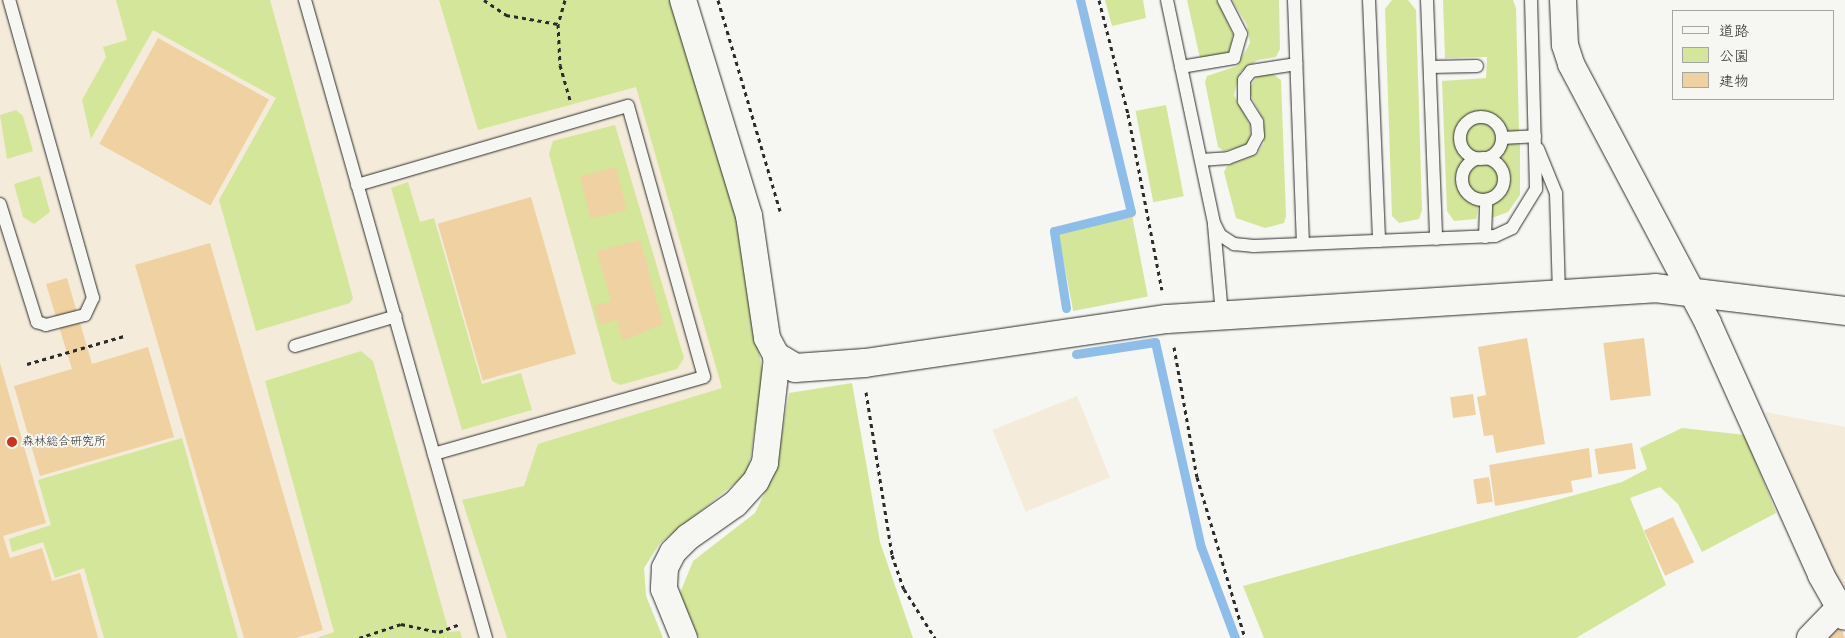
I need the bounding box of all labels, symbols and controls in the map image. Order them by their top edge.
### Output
legend [1672,10,1835,100]
text: 道路 [1719,22,1749,41]
text: 公園 [1719,47,1749,66]
text: 建物 [1719,72,1749,91]
place label: 森林総合研究所 [22,435,106,449]
marker: 森林総合研究所 [6,436,18,448]

